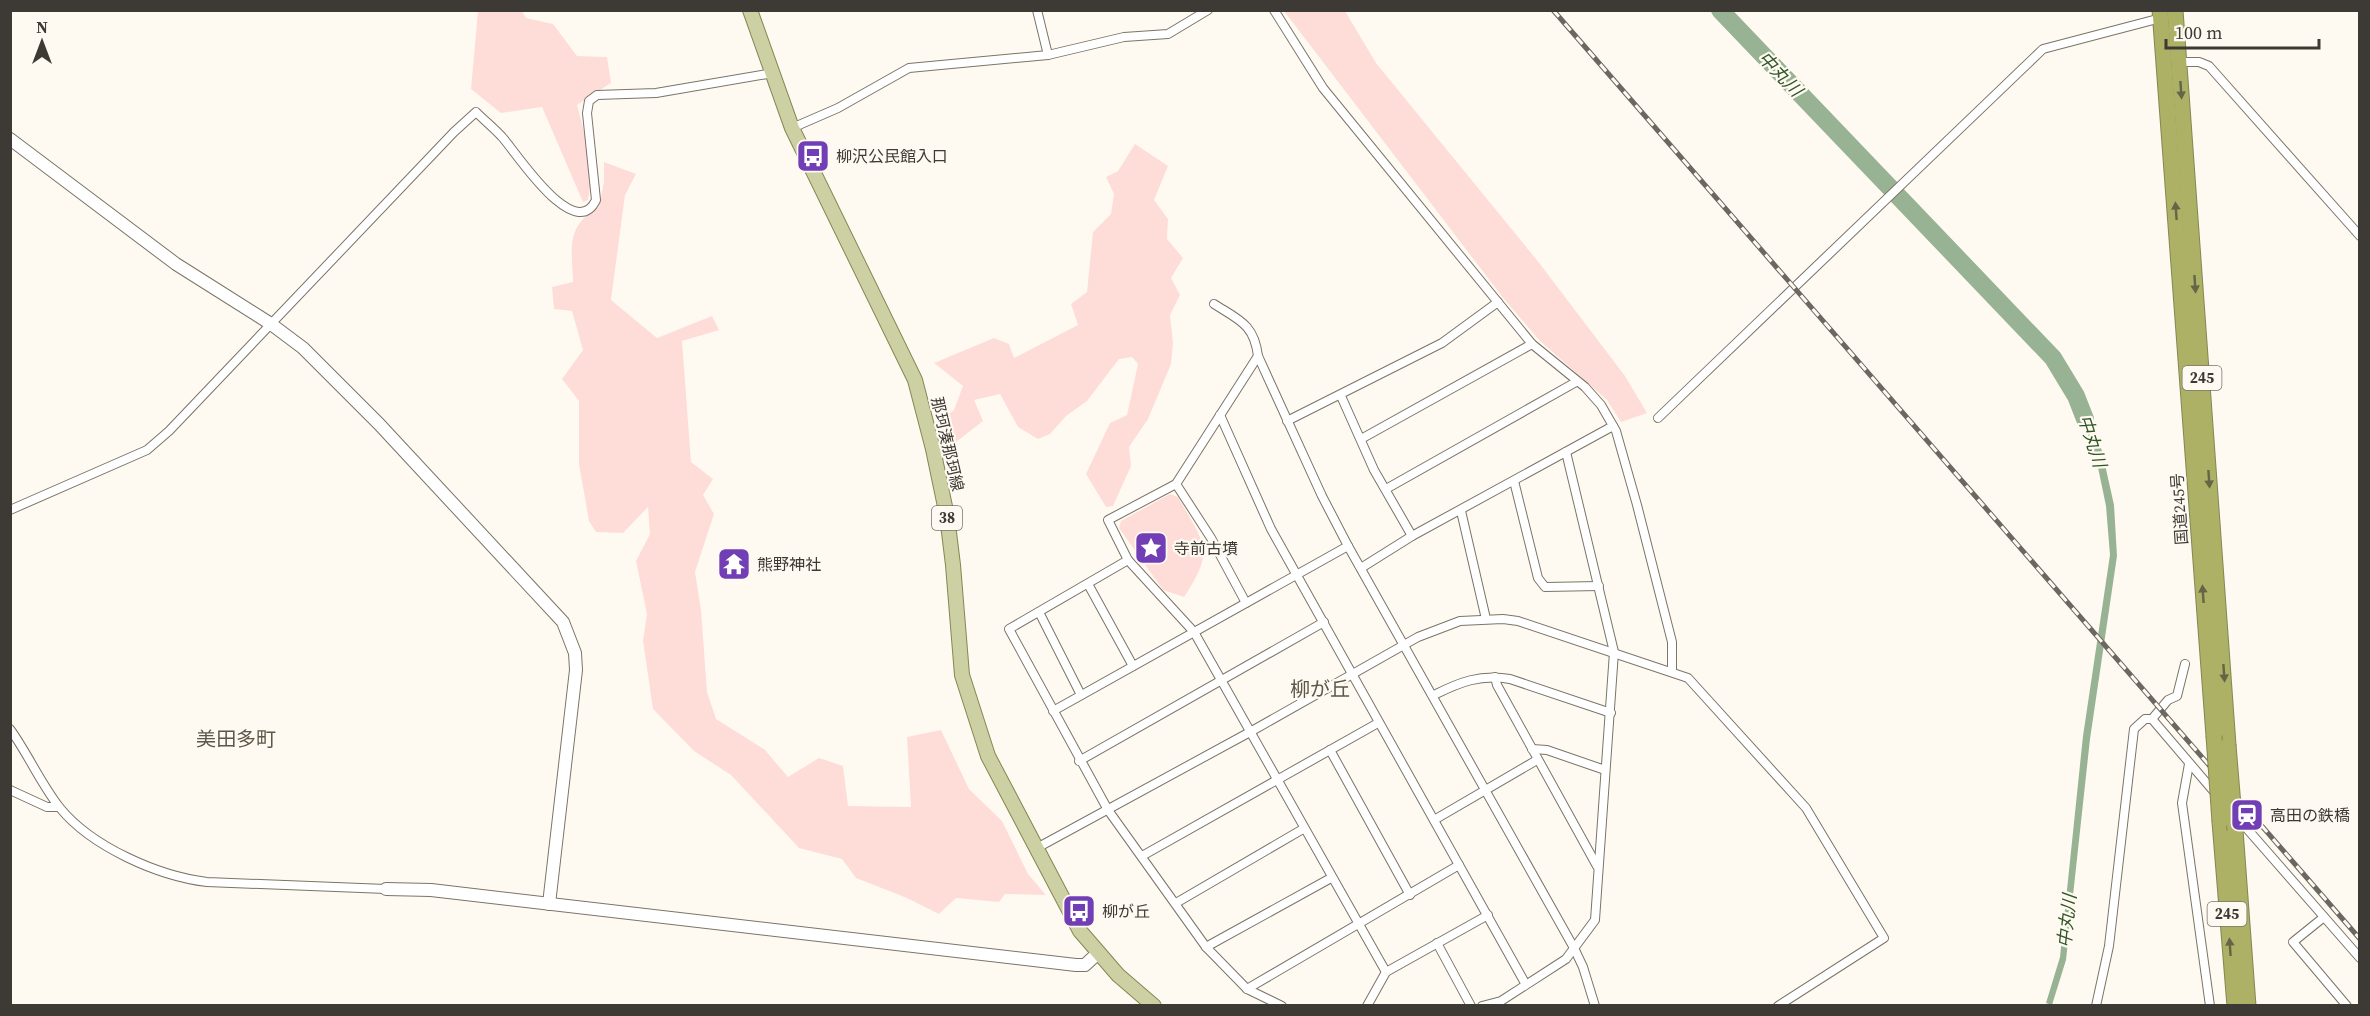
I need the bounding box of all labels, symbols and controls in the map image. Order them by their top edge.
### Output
north arrow [12,12,72,72]
scale bar [2166,12,2319,50]
text: N [36,16,48,38]
text: 100 m [2175,20,2222,45]
water label: 中丸川 [1753,46,1809,103]
one-way arrow [2176,80,2186,99]
bus stop icon: 柳沢公民館入口 [795,138,831,174]
place label: 柳沢公民館入口 [836,145,948,167]
one-way arrow [2171,202,2180,221]
one-way arrow [2190,275,2200,294]
road number: 245 [2182,366,2222,390]
street label: 那珂湊那珂線 [926,395,970,493]
water label: 中丸川 [2072,411,2113,472]
one-way arrow [2205,469,2214,488]
street label: 国道245号 [2166,472,2192,546]
road number: 38 [932,506,962,530]
place icon: 寺前古墳 [1133,530,1169,566]
place label: 寺前古墳 [1174,537,1238,559]
temple icon: 熊野神社 [716,546,752,582]
place label: 熊野神社 [757,553,821,575]
one-way arrow [2198,585,2208,604]
one-way arrow [2219,664,2229,683]
district label: 柳が丘 [1290,675,1350,703]
district label: 美田多町 [196,725,276,753]
station icon: 高田の鉄橋 [2229,797,2265,833]
place label: 高田の鉄橋 [2270,804,2350,826]
water label: 中丸川 [2051,891,2082,949]
bus stop icon: 柳が丘 [1061,893,1097,929]
place label: 柳が丘 [1102,900,1150,922]
road number: 245 [2208,902,2246,926]
one-way arrow [2225,938,2234,957]

